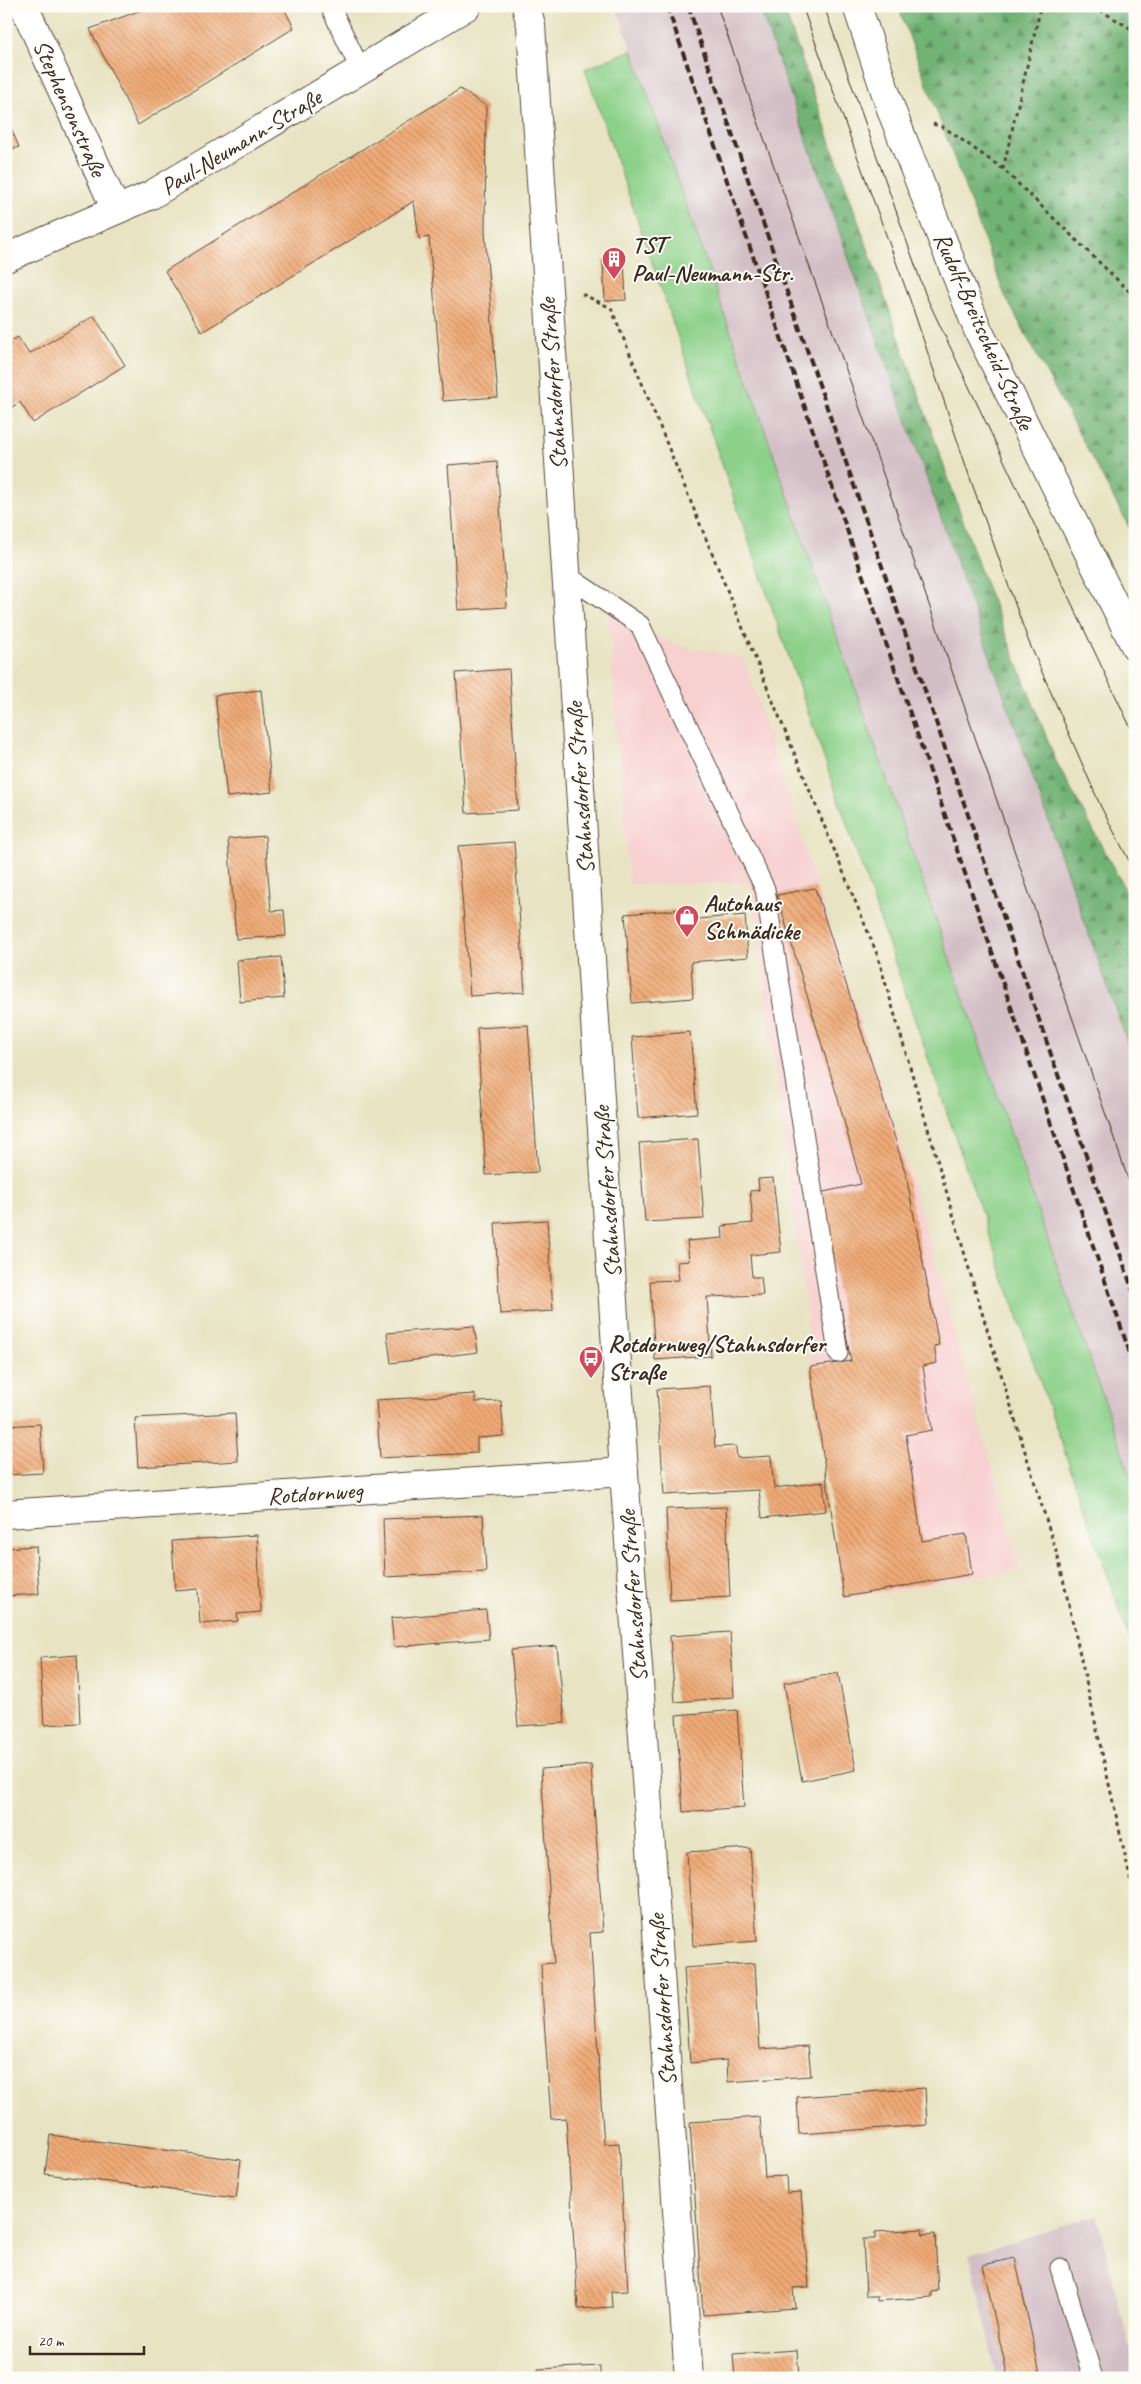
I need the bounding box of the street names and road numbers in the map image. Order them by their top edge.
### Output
street label: Stephensonstraße [26,35,114,183]
street label: Paul-Neumann-Straße [155,81,329,202]
street label: Rudolf-Breitscheid-Straße [927,228,1042,436]
street label: Stahnsdorfer Straße [532,295,574,471]
street label: Stahnsdorfer Straße [559,699,601,875]
street label: Stahnsdorfer Straße [586,1103,628,1279]
street label: Rotdornweg [266,1475,365,1511]
street label: Stahnsdorfer Straße [612,1507,654,1683]
street label: Stahnsdorfer Straße [641,1911,683,2087]

